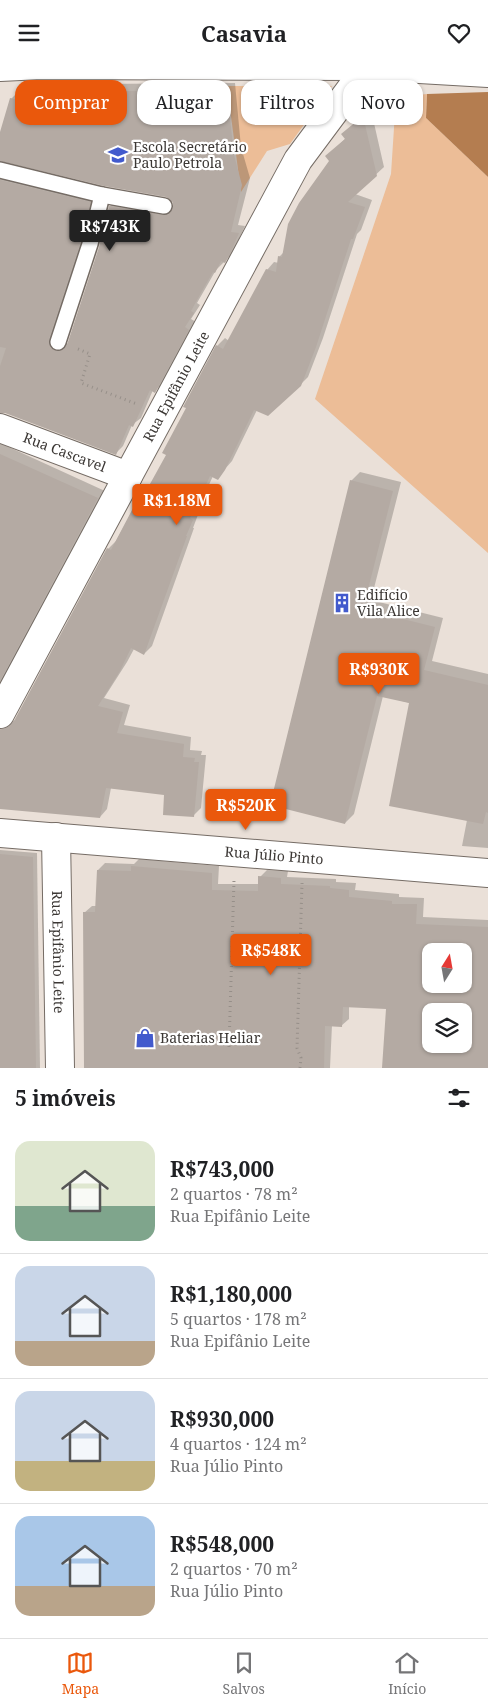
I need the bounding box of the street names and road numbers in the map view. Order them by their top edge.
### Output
street label: Rua Epifânio Leite [138,328,213,445]
street label: Rua Cascavel [21,428,110,476]
street label: Rua Júlio Pinto [224,841,324,868]
street label: Rua Epifânio Leite [48,890,69,1014]

